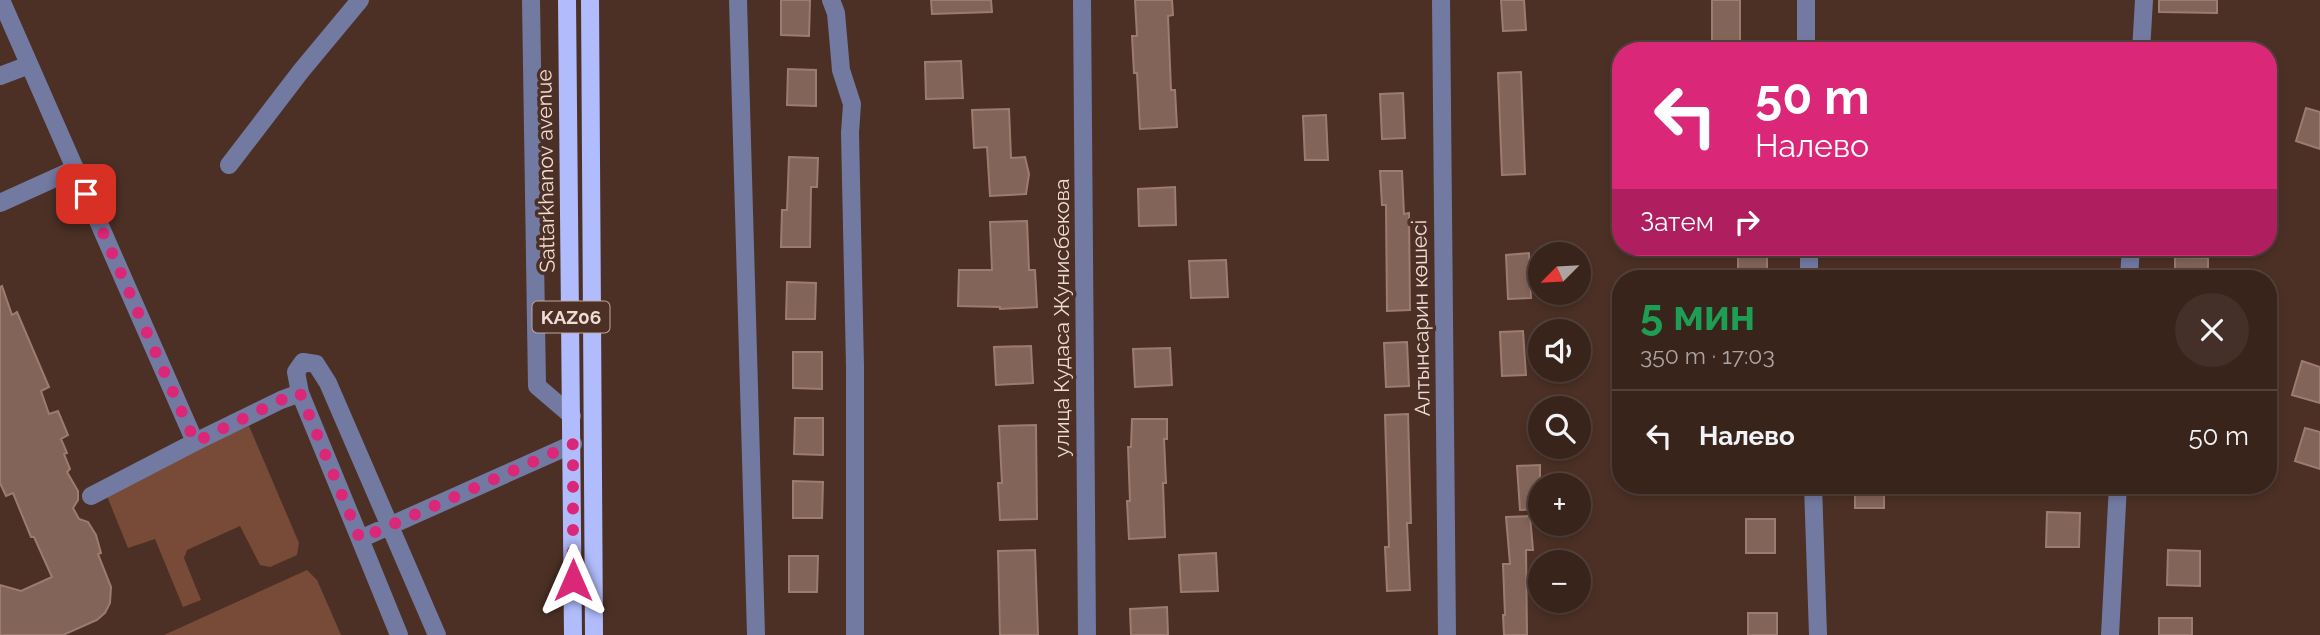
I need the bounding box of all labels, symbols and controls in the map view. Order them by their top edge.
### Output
text: 50 m [1755,68,1870,125]
street label: Sattarkhanov avenue [531,69,560,273]
icon: left [1640,70,1731,161]
text: Налево [1755,127,1869,164]
pin [56,164,116,224]
icon: arrive [67,175,105,213]
street label: улица Кудаса Жунисбекова [1049,179,1074,457]
icon: right [1728,203,1766,241]
text: Затем [1640,207,1714,237]
street label: Алтынсарин көшесі [1406,219,1435,417]
north arrow [1528,242,1591,304]
map controls [1528,242,1591,613]
text: 5 мин [1640,291,1755,340]
button: close [2175,293,2249,367]
road number: KАZ06 [532,302,610,332]
button: sound [1528,319,1591,382]
text: 350 m · 17:03 [1640,342,1775,369]
button: search [1528,396,1591,459]
icon: left [1640,417,1678,455]
text: Налево [1699,421,1795,451]
text: 50 m [2188,421,2249,451]
button: + [1528,473,1591,536]
position arrow [536,543,610,617]
button: − [1528,550,1591,613]

